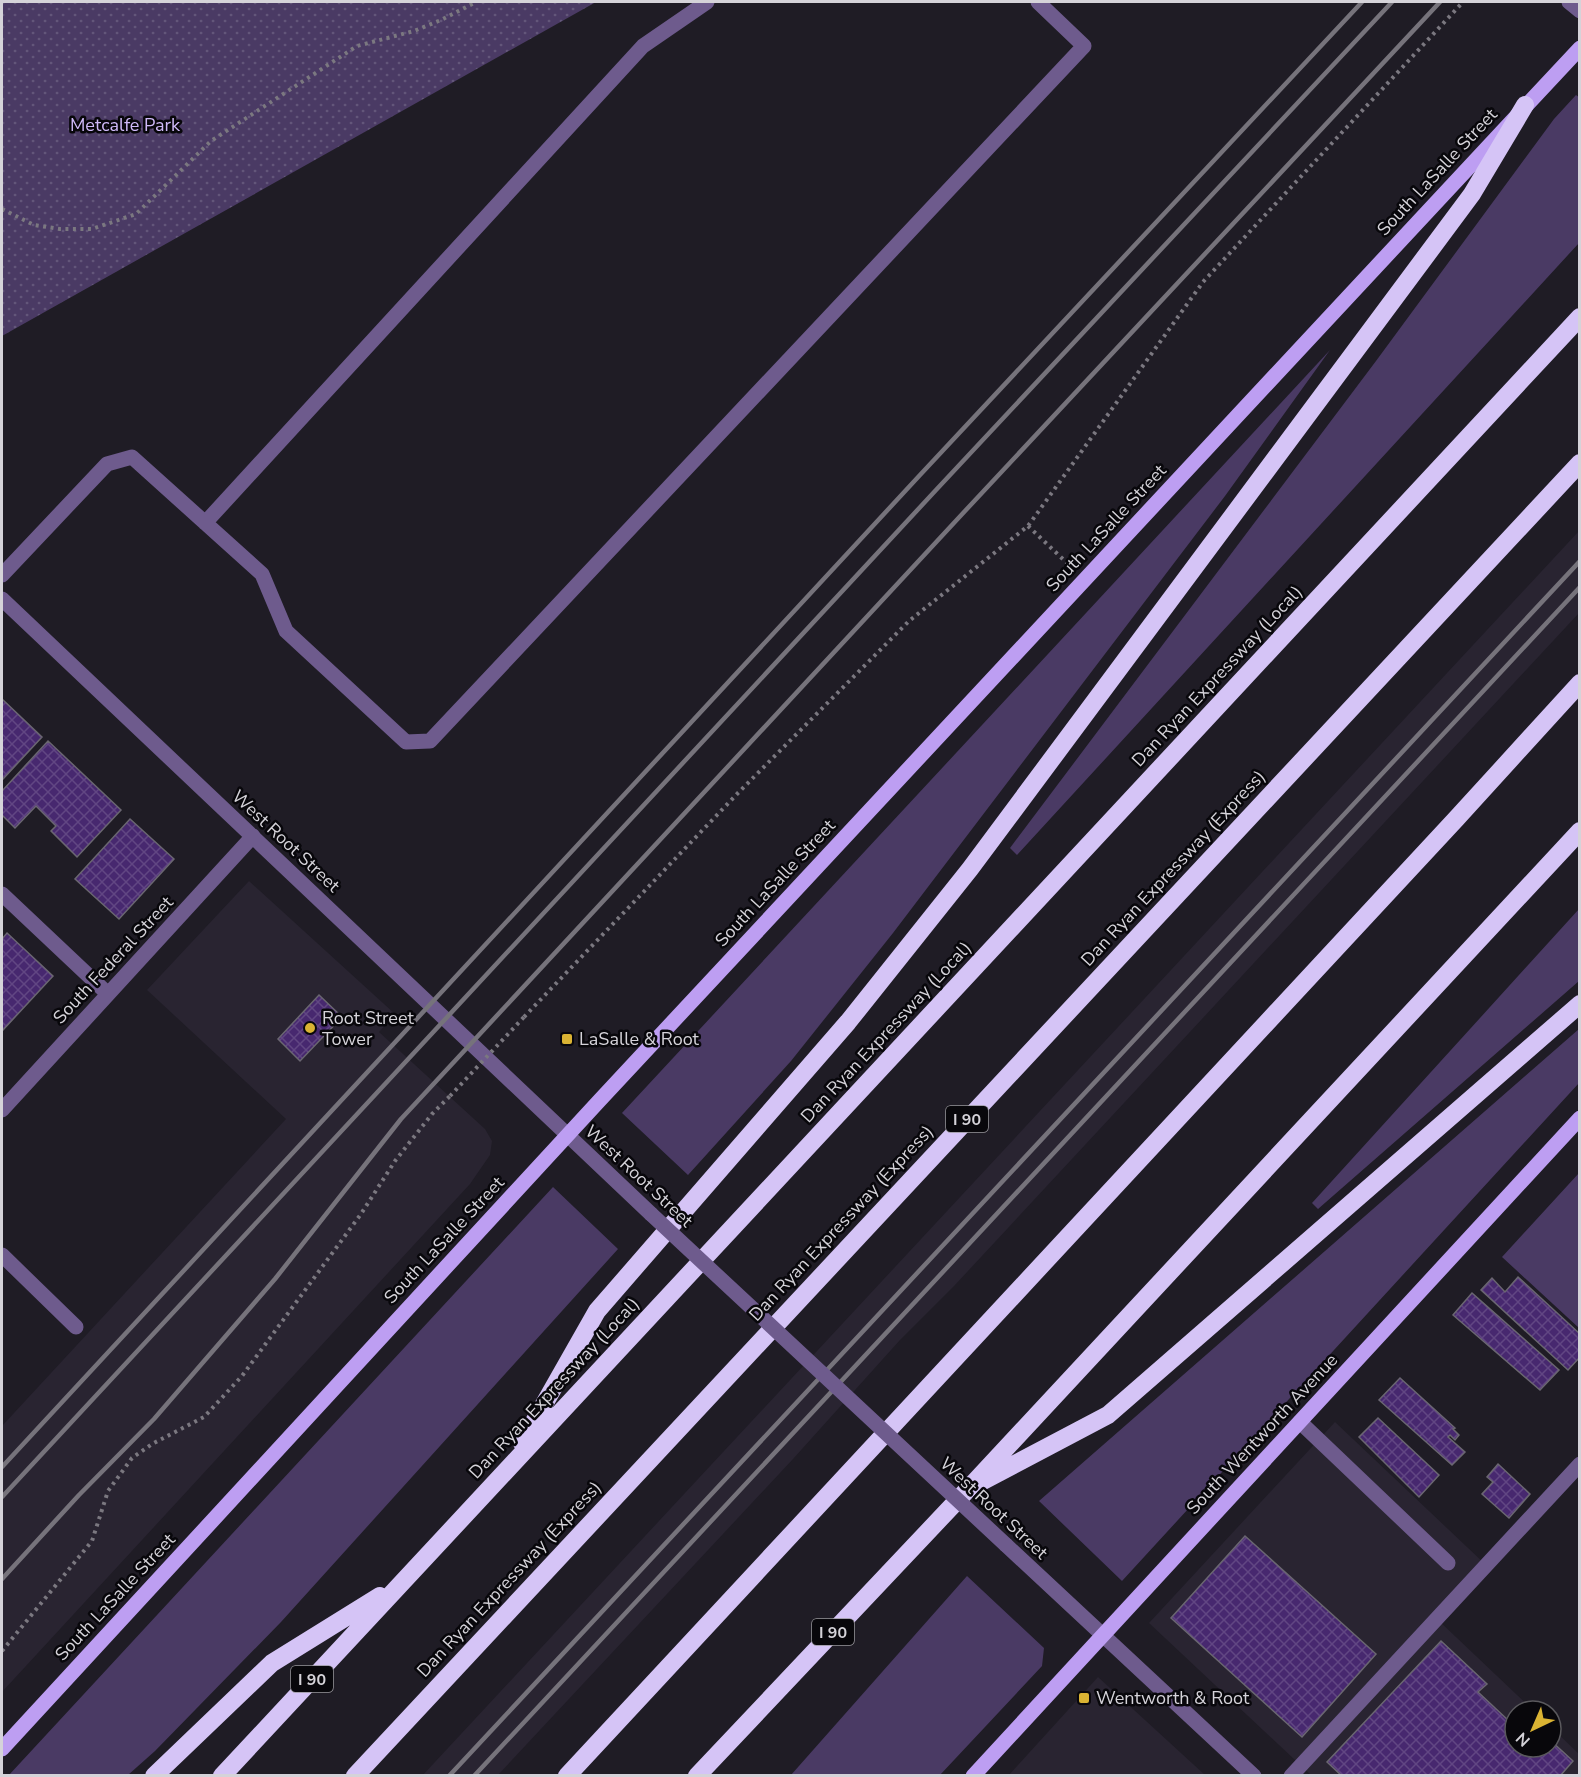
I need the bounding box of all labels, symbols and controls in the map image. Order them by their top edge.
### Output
street label: South LaSalle Street [1372,103,1503,241]
park label: Metcalfe Park [70,113,181,137]
street label: South LaSalle Street [1041,459,1172,597]
street label: Dan Ryan Expressway (Local) [1126,580,1308,772]
street label: Dan Ryan Expressway (Express) [1076,765,1270,971]
street label: West Root Street [227,785,346,898]
street label: South LaSalle Street [710,814,841,952]
street label: South Federal Street [47,890,179,1029]
street label: Dan Ryan Expressway (Local) [795,936,977,1128]
place label: Root Street Tower [322,1006,414,1051]
marker: Root Street Tower [303,1021,317,1035]
place label: LaSalle & Root [579,1027,700,1051]
marker: LaSalle & Root [560,1032,574,1046]
road number: I 90 [946,1106,988,1132]
street label: West Root Street [580,1120,699,1233]
street label: Dan Ryan Expressway (Express) [744,1120,938,1326]
street label: South LaSalle Street [379,1171,510,1309]
street label: Dan Ryan Expressway (Local) [463,1292,645,1484]
street label: South Wentworth Avenue [1181,1348,1343,1520]
street label: West Root Street [935,1452,1054,1565]
street label: Dan Ryan Expressway (Express) [412,1476,606,1682]
street label: South LaSalle Street [50,1528,181,1666]
road number: I 90 [812,1619,854,1645]
road number: I 90 [291,1666,333,1692]
place label: Wentworth & Root [1096,1686,1250,1710]
marker: Wentworth & Root [1077,1691,1091,1705]
north arrow [1503,1699,1563,1759]
text: N [1511,1727,1535,1751]

